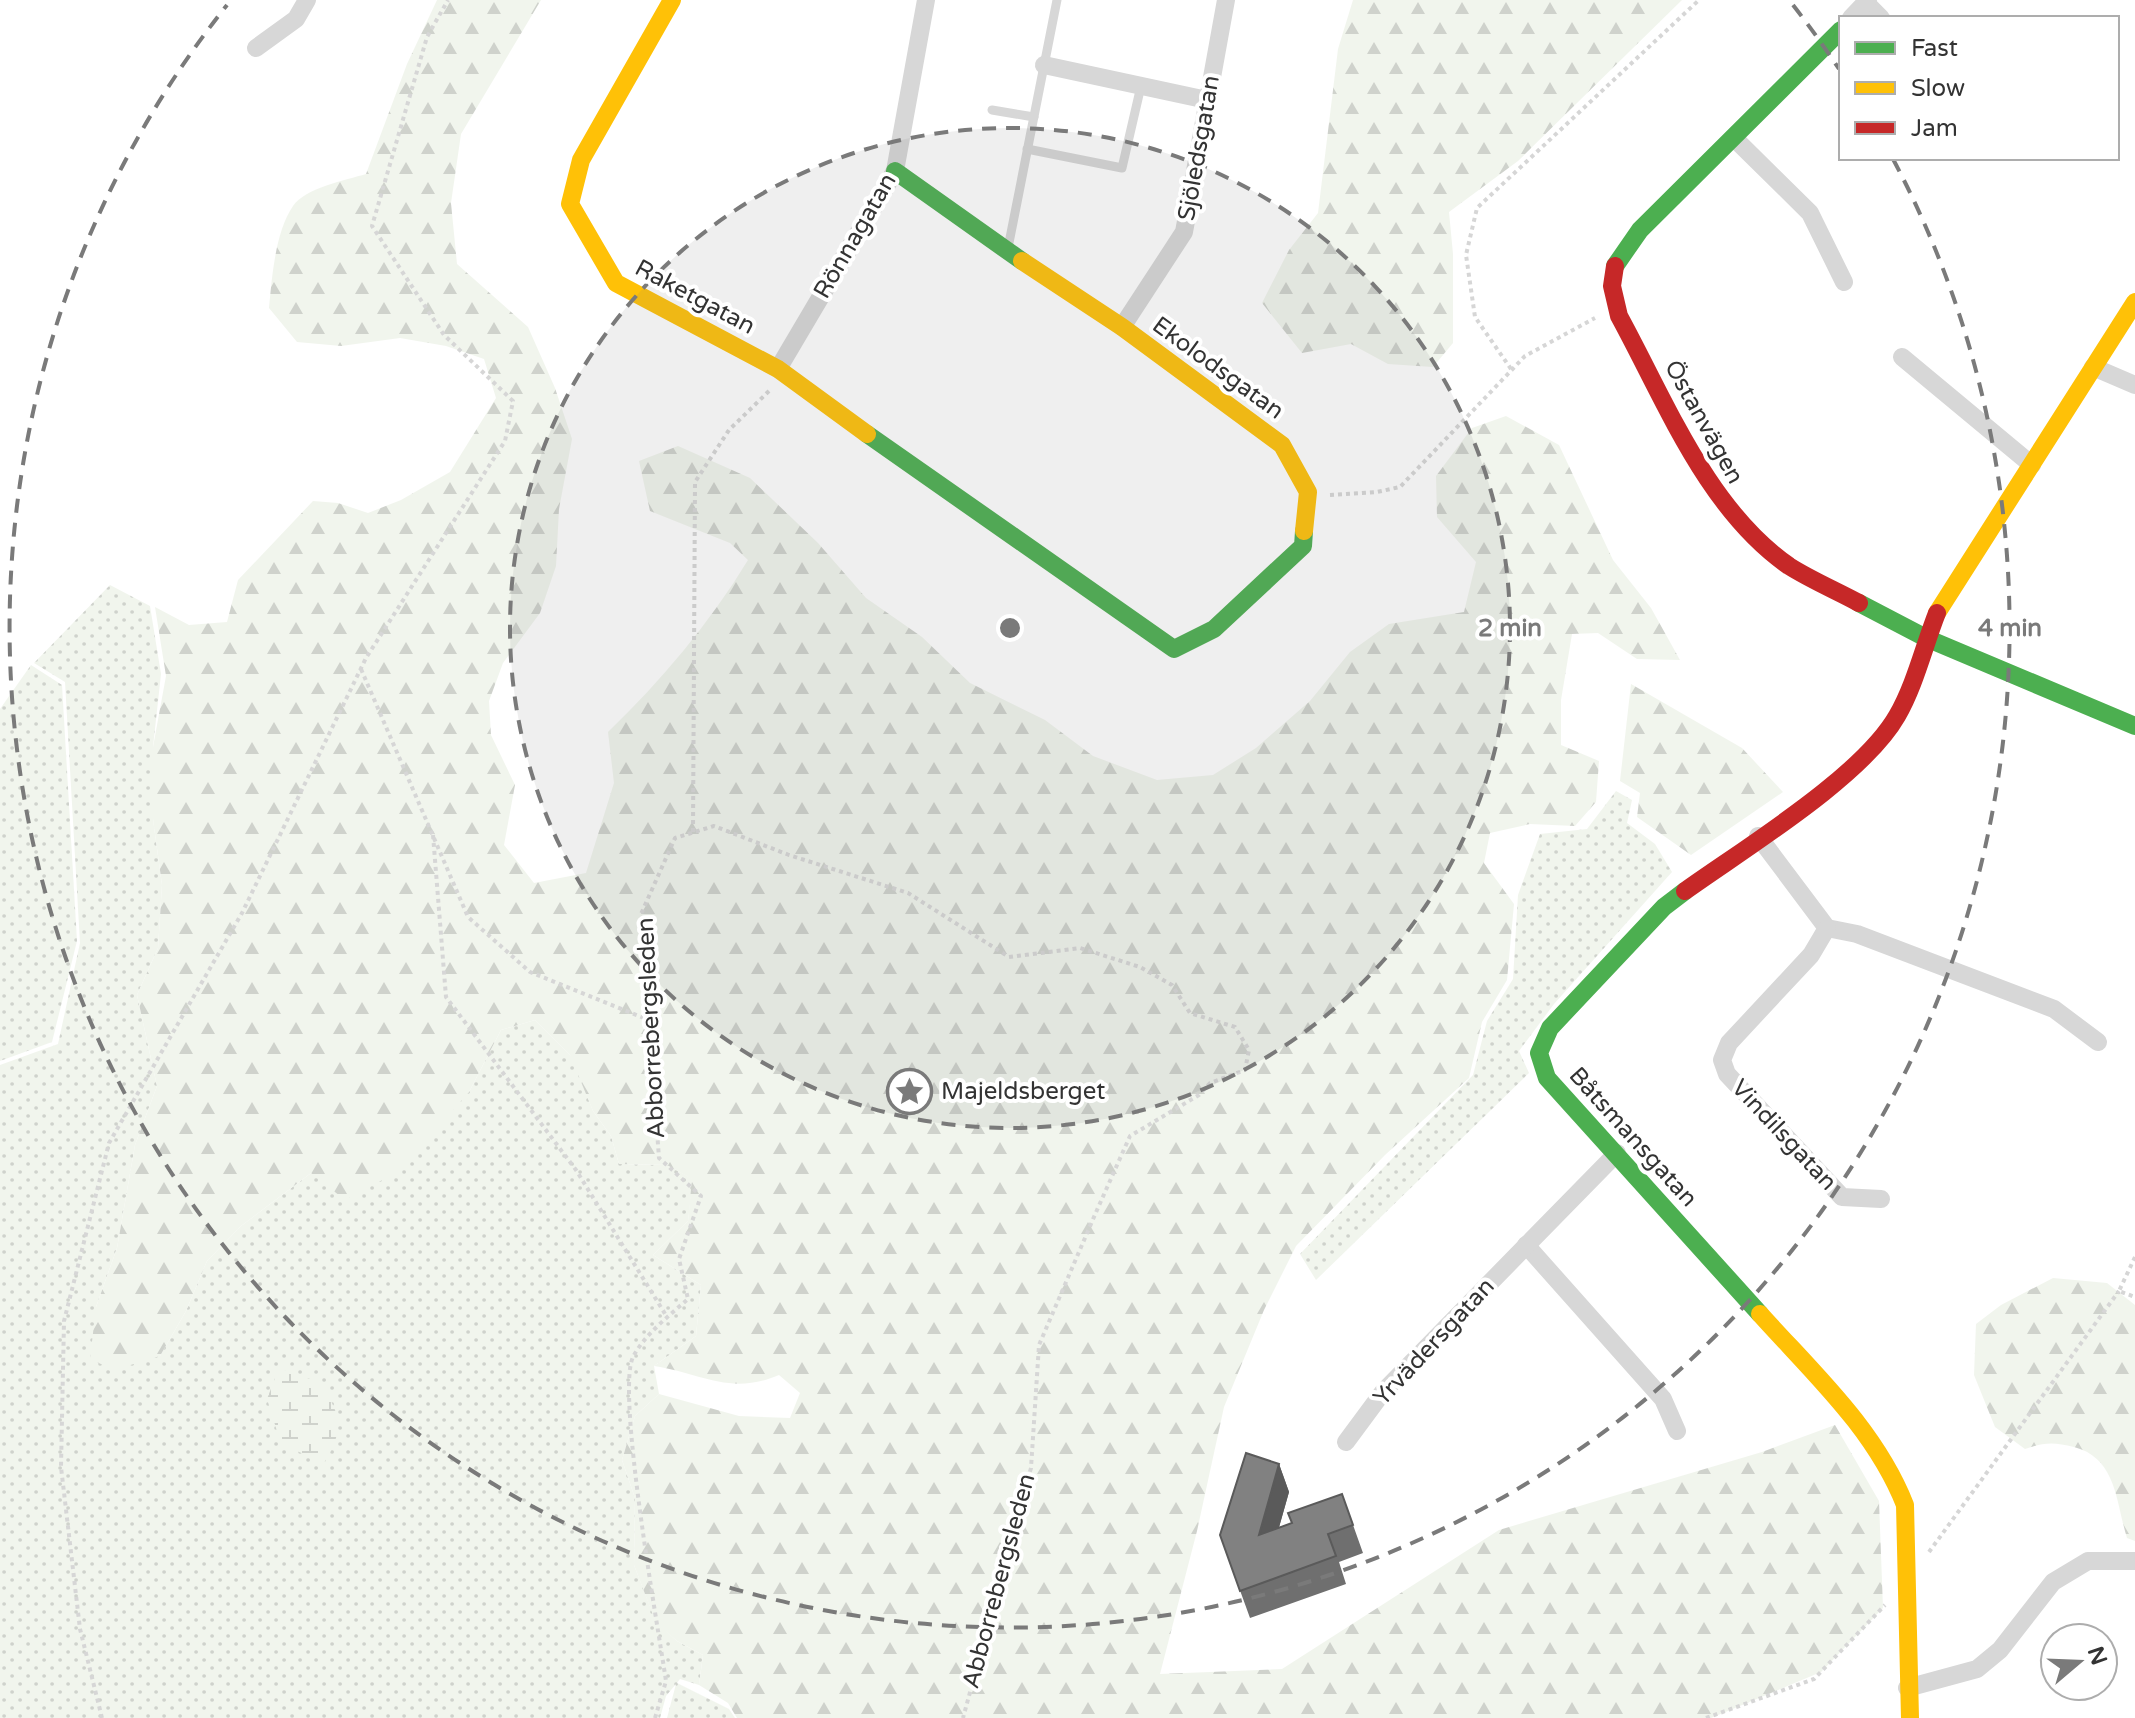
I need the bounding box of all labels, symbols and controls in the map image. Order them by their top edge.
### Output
legend [1839,16,2119,160]
text: Fast [1911,34,1958,63]
street label: Sjöledsgatan [1172,73,1226,223]
text: Slow [1911,74,1965,103]
text: Jam [1911,114,1958,143]
street label: Rönnagatan [807,168,903,304]
street label: Raketgatan [630,253,760,341]
street label: Ekolodsgatan [1147,311,1289,425]
street label: Östanvägen [1658,355,1750,489]
centre of rings [996,614,1024,642]
text: 2 min [1478,614,1542,643]
text: 4 min [1978,614,2042,643]
street label: Abborrebergsleden [631,917,671,1139]
street label: Båtsmansgatan [1563,1061,1703,1213]
place icon: Majeldsberget [886,1067,934,1115]
street label: Vindilsgatan [1725,1073,1843,1197]
place label: Majeldsberget [941,1077,1105,1106]
street label: Yrvädersgatan [1367,1272,1501,1412]
street label: Abborrebergsleden [956,1470,1042,1692]
north arrow [2039,1622,2119,1702]
text: N [2082,1643,2112,1668]

